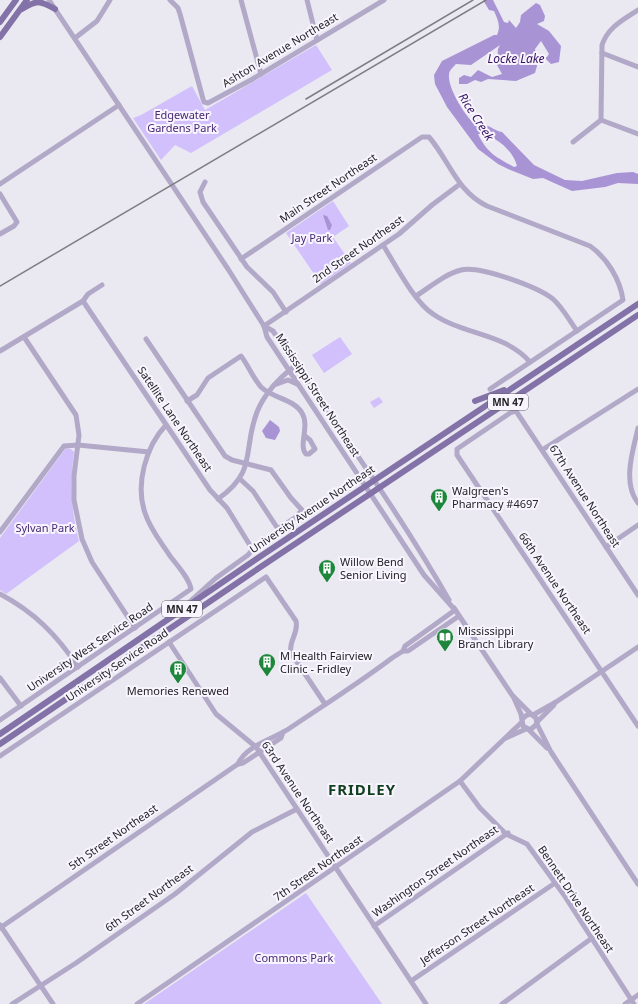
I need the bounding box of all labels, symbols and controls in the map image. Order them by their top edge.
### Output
street label: Ashton Avenue Northeast [219,9,341,90]
water label: Locke Lake [488,50,544,67]
water label: Rice Creek [455,89,499,145]
park label: Edgewater Gardens Park [147,107,217,135]
street label: Main Street Northeast [276,149,379,226]
street label: 2nd Street Northeast [309,211,406,286]
park label: Jay Park [291,230,333,245]
street label: Mississippi Street Northeast [273,330,364,459]
street label: Satellite Lane Northeast [135,363,216,474]
road number: MN 47 [488,394,528,410]
street label: 67th Avenue Northeast [547,441,624,550]
street label: University Avenue Northeast [246,461,377,556]
place label: Walgreen's Pharmacy #4697 [452,483,539,511]
building icon: Walgreen's Pharmacy #4697 [429,487,449,512]
park label: Sylvan Park [15,520,75,535]
street label: 66th Avenue Northeast [516,529,595,637]
place label: Willow Bend Senior Living [340,554,407,582]
building icon: Willow Bend Senior Living [317,558,337,583]
street label: University West Service Road [24,599,156,694]
road number: MN 47 [162,601,202,617]
place label: Mississippi Branch Library [458,623,534,651]
street label: University Service Road [63,625,171,705]
library icon: Mississippi Branch Library [435,627,455,652]
place label: M Health Fairview Clinic - Fridley [280,648,373,676]
building icon: M Health Fairview Clinic - Fridley [257,652,277,677]
building icon: Memories Renewed [168,659,188,684]
place label: Memories Renewed [127,683,229,698]
street label: 63rd Avenue Northeast [259,738,338,846]
district label: FRIDLEY [328,779,396,799]
street label: 5th Street Northeast [65,800,160,873]
street label: Washington Street Northeast [369,821,501,920]
street label: 7th Street Northeast [270,831,365,904]
street label: Bennett Drive Northeast [535,842,618,955]
street label: 6th Street Northeast [102,861,196,935]
street label: Jefferson Street Northeast [416,880,537,968]
park label: Commons Park [254,950,334,965]

